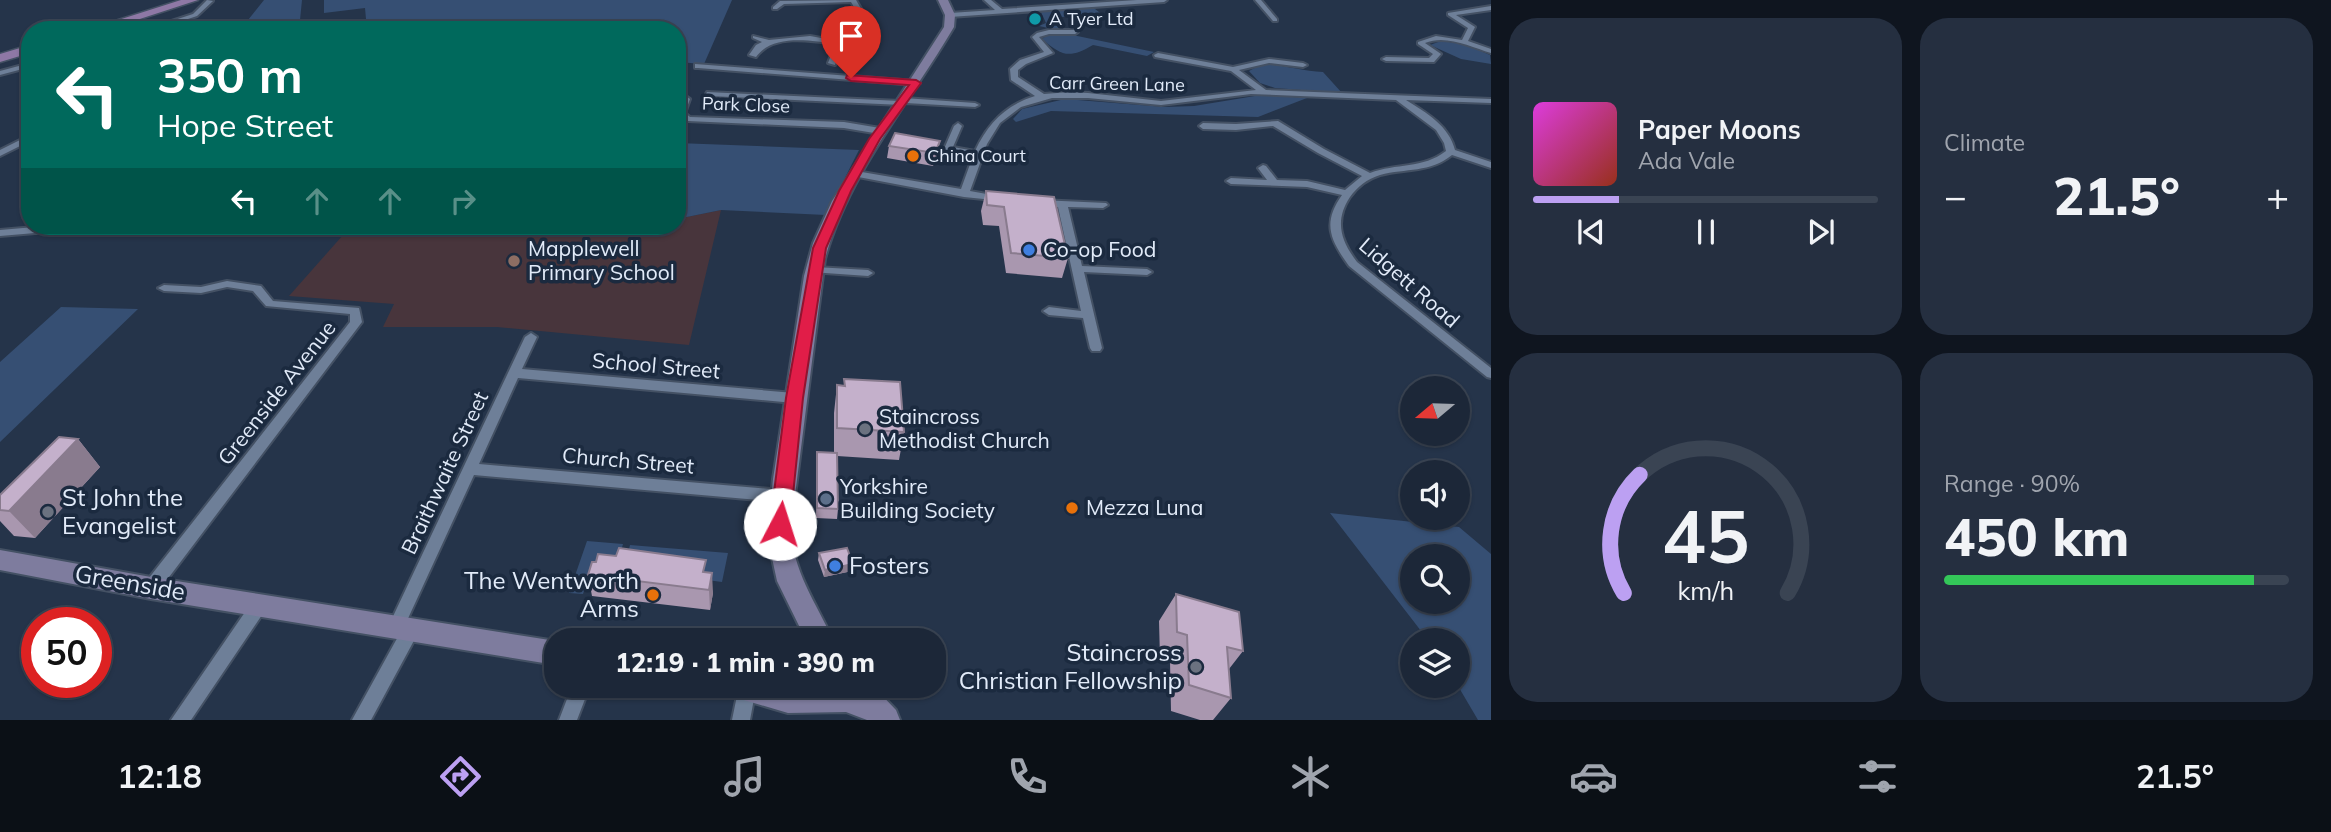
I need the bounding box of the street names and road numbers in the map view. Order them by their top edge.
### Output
street label: Carr Green Lane [1049,71,1185,96]
street label: Park Close [702,91,790,118]
street label: Lidgett Road [1354,232,1465,333]
street label: Greenside Avenue [212,315,341,470]
street label: School Street [591,346,721,384]
street label: Braithwaite Street [395,387,493,558]
street label: Church Street [561,441,695,479]
street label: Greenside [73,558,188,606]

